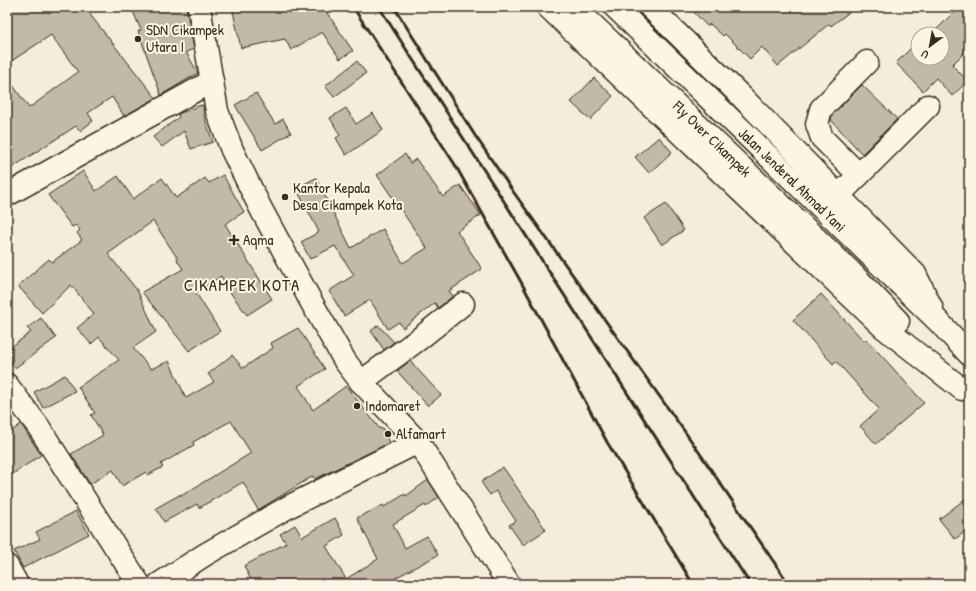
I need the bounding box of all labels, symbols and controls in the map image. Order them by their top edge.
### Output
place label: SDN Cikampek Utara I [146,19,224,57]
north arrow [910,26,950,66]
marker: SDN Cikampek Utara I [133,34,143,44]
text: U [918,47,931,62]
street label: Fly Over Cikampek [668,95,756,181]
street label: Jalan Jenderal Ahmad Yani [734,123,851,237]
place label: Kantor Kepala Desa Cikampek Kota [293,177,402,215]
marker: Kantor Kepala Desa Cikampek Kota [280,192,290,202]
place label: Aqma [243,229,273,250]
marker: Aqma [228,234,240,246]
district label: CIKAMPEK KOTA [184,273,300,296]
place label: Indomaret [365,395,421,416]
marker: Indomaret [352,401,362,411]
place label: Alfamart [396,423,446,444]
marker: Alfamart [383,429,393,439]

